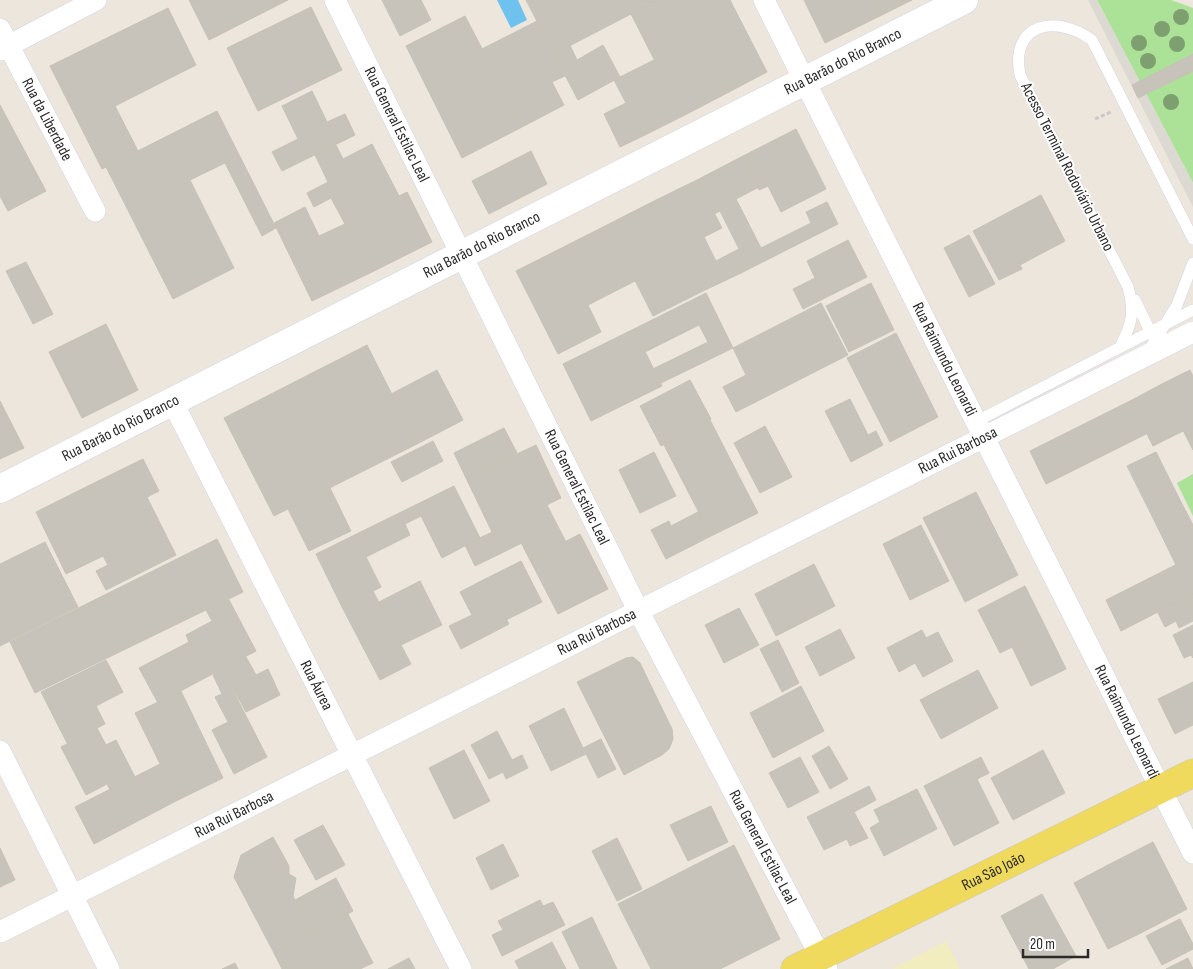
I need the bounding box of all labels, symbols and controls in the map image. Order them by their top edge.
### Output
street label: Rua Barão do Rio Branco [781,24,905,99]
street label: Rua General Estilac Leal [360,64,433,185]
street label: Rua da Liberdade [18,75,77,164]
street label: Acesso Terminal Rodoviário Urbano [1016,79,1118,254]
street label: Rua Barão do Rio Branco [420,207,543,282]
street label: Rua Raimundo Leonardi [908,299,981,419]
street label: Rua Barão do Rio Branco [59,390,182,466]
street label: Rua Rui Barbosa [915,423,1000,478]
street label: Rua General Estilac Leal [540,426,614,548]
street label: Rua Rui Barbosa [554,604,639,660]
street label: Rua Áurea [296,657,337,713]
street label: Rua Raimundo Leonardi [1091,662,1164,782]
street label: Rua Rui Barbosa [192,787,277,842]
street label: Rua General Estilac Leal [725,787,801,907]
street label: Rua São João [959,848,1028,895]
scale bar [1023,926,1088,958]
text: 20 m [1030,935,1055,954]

